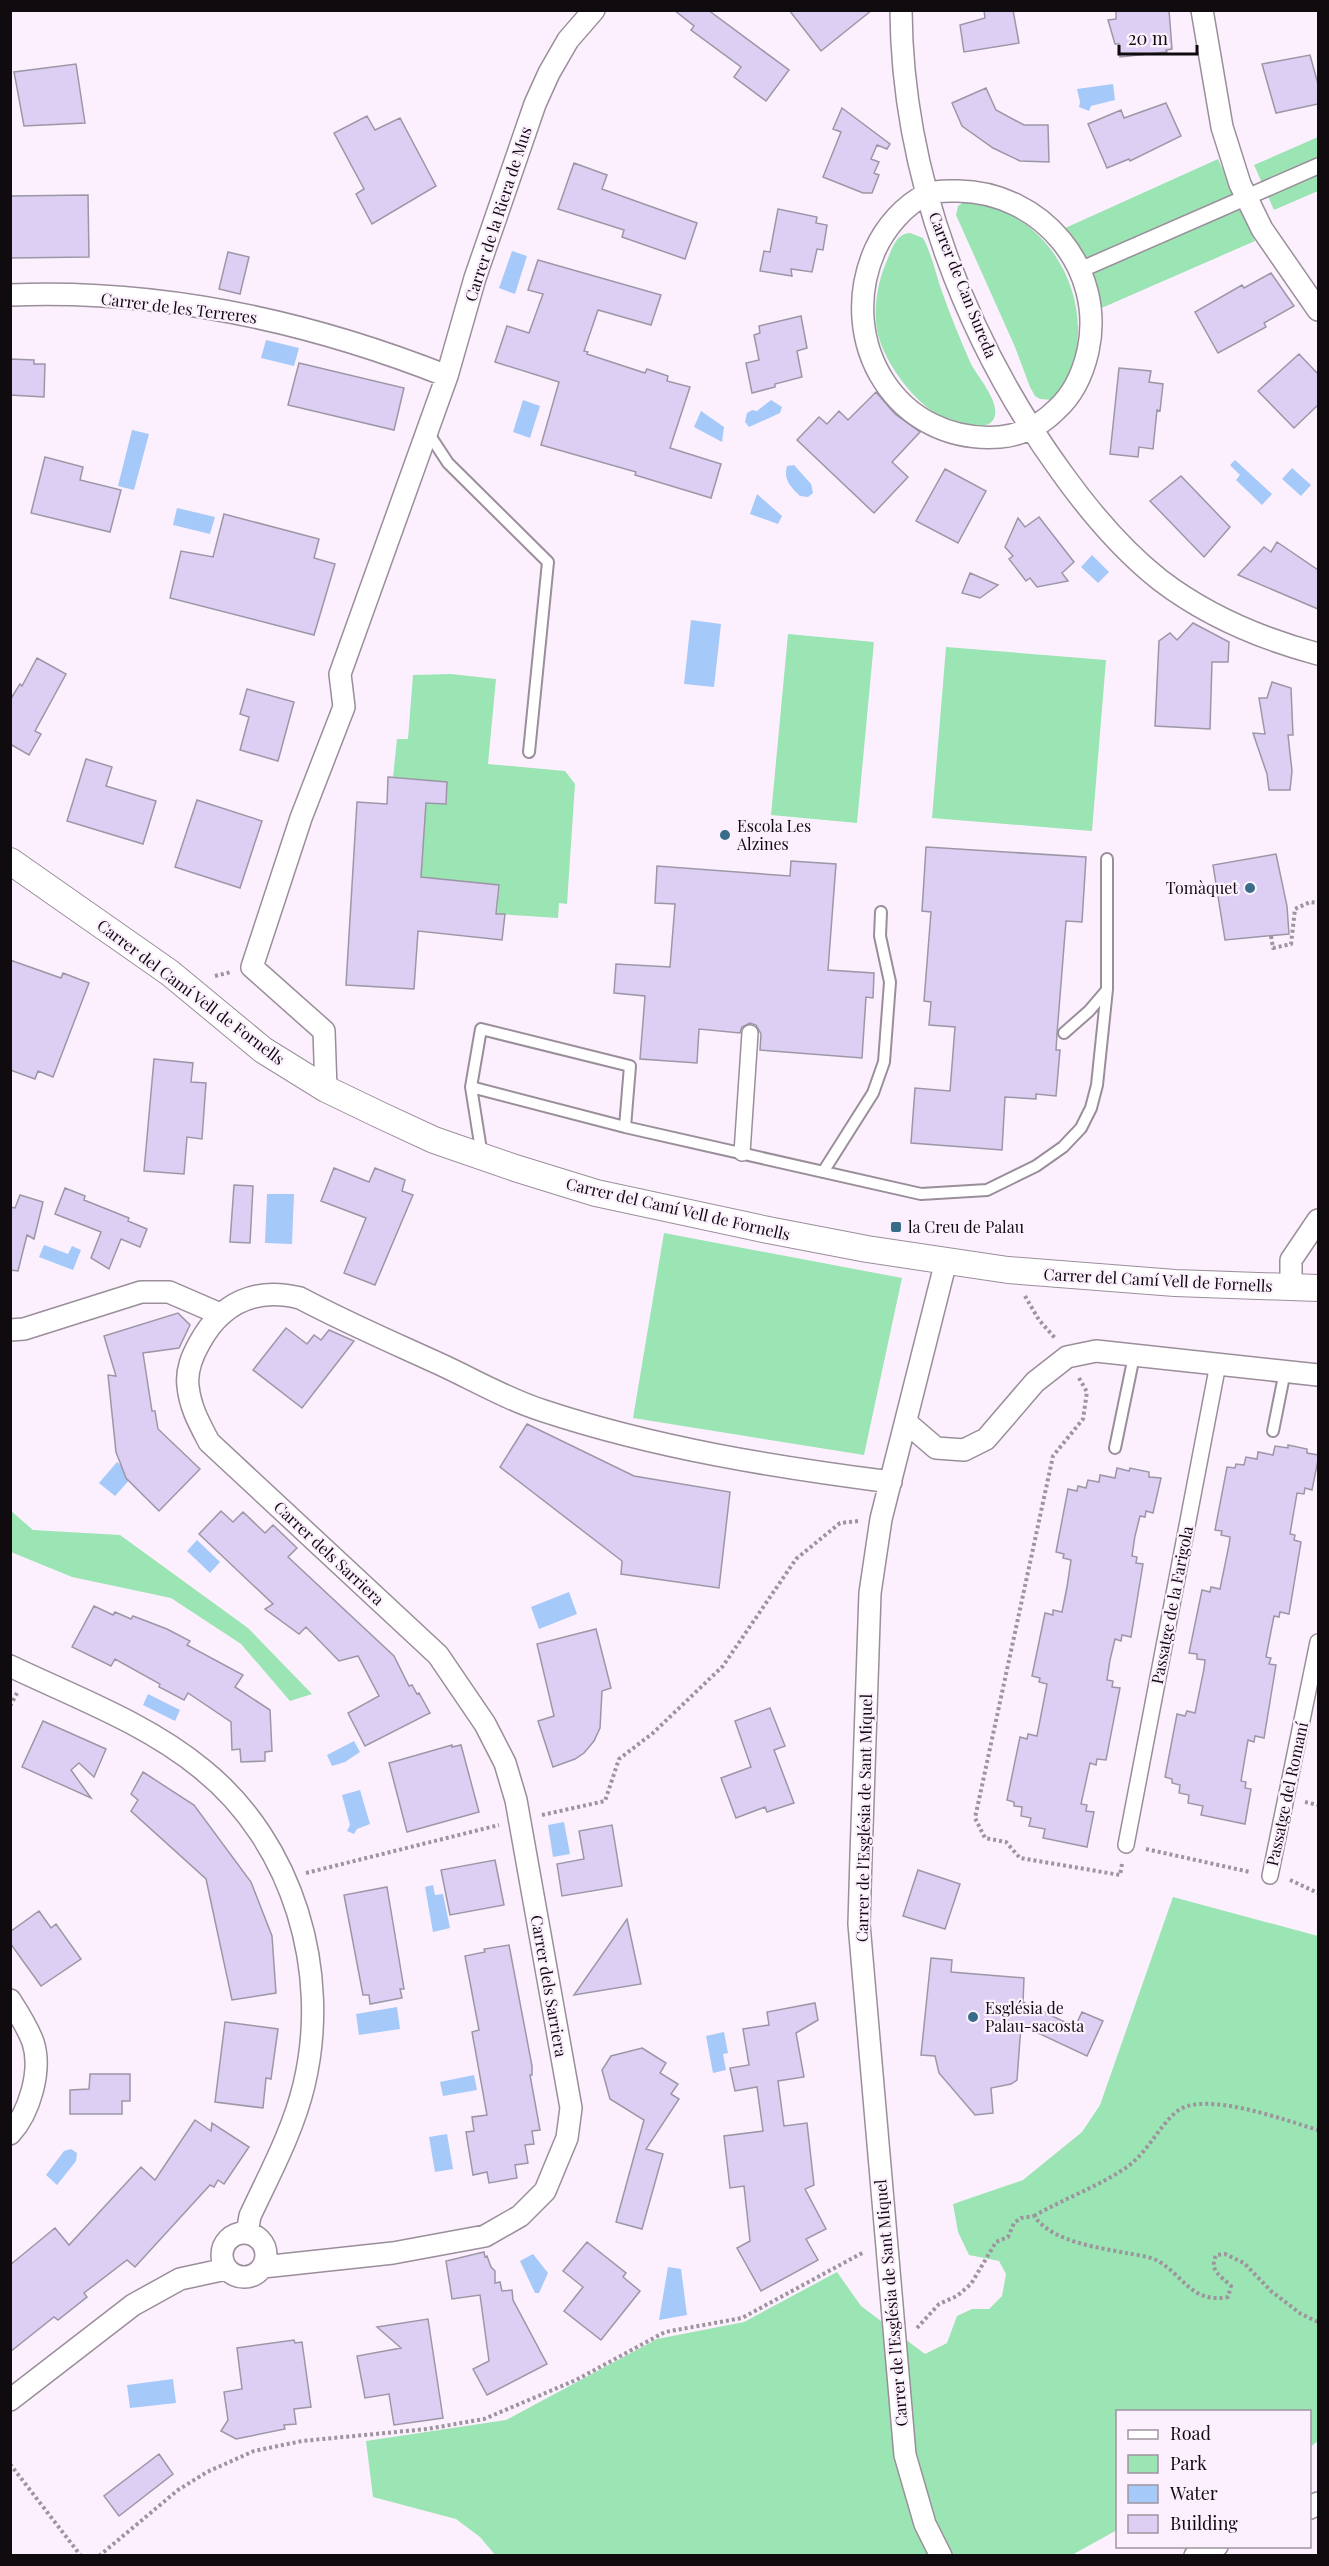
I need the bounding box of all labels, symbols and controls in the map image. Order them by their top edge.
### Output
scale bar [1119,18,1197,56]
text: 20 m [1128,26,1168,50]
street label: Carrer de la Riera de Mus [459,124,536,304]
street label: Carrer de Can Sureda [925,209,1002,361]
street label: Carrer de les Terreres [100,287,258,328]
place label: Escola Les Alzines [736,815,811,854]
marker: Escola Les Alzines [718,828,732,842]
place label: Tomàquet [1166,877,1238,898]
marker: Tomàquet [1243,881,1257,895]
street label: Carrer del Camí Vell de Fornells [93,914,289,1069]
street label: Carrer del Camí Vell de Fornells [564,1172,792,1245]
place label: la Creu de Palau [908,1216,1024,1237]
marker: la Creu de Palau [889,1220,903,1234]
street label: Carrer del Camí Vell de Fornells [1043,1263,1273,1296]
street label: Carrer dels Sarriera [270,1496,389,1609]
street label: Passatge de la Farigola [1146,1524,1197,1686]
street label: Carrer de l'Església de Sant Miquel [851,1693,876,1942]
street label: Passatge del Romaní [1261,1720,1312,1868]
street label: Carrer dels Sarriera [527,1913,572,2058]
place label: Església de Palau-sacosta [985,1997,1084,2036]
marker: Església de Palau-sacosta [966,2010,980,2024]
street label: Carrer de l'Església de Sant Miquel [869,2178,912,2428]
legend [1116,2410,1311,2548]
text: Road [1170,2421,1211,2445]
text: Park [1170,2451,1207,2475]
text: Water [1169,2481,1218,2505]
text: Building [1170,2511,1238,2535]

